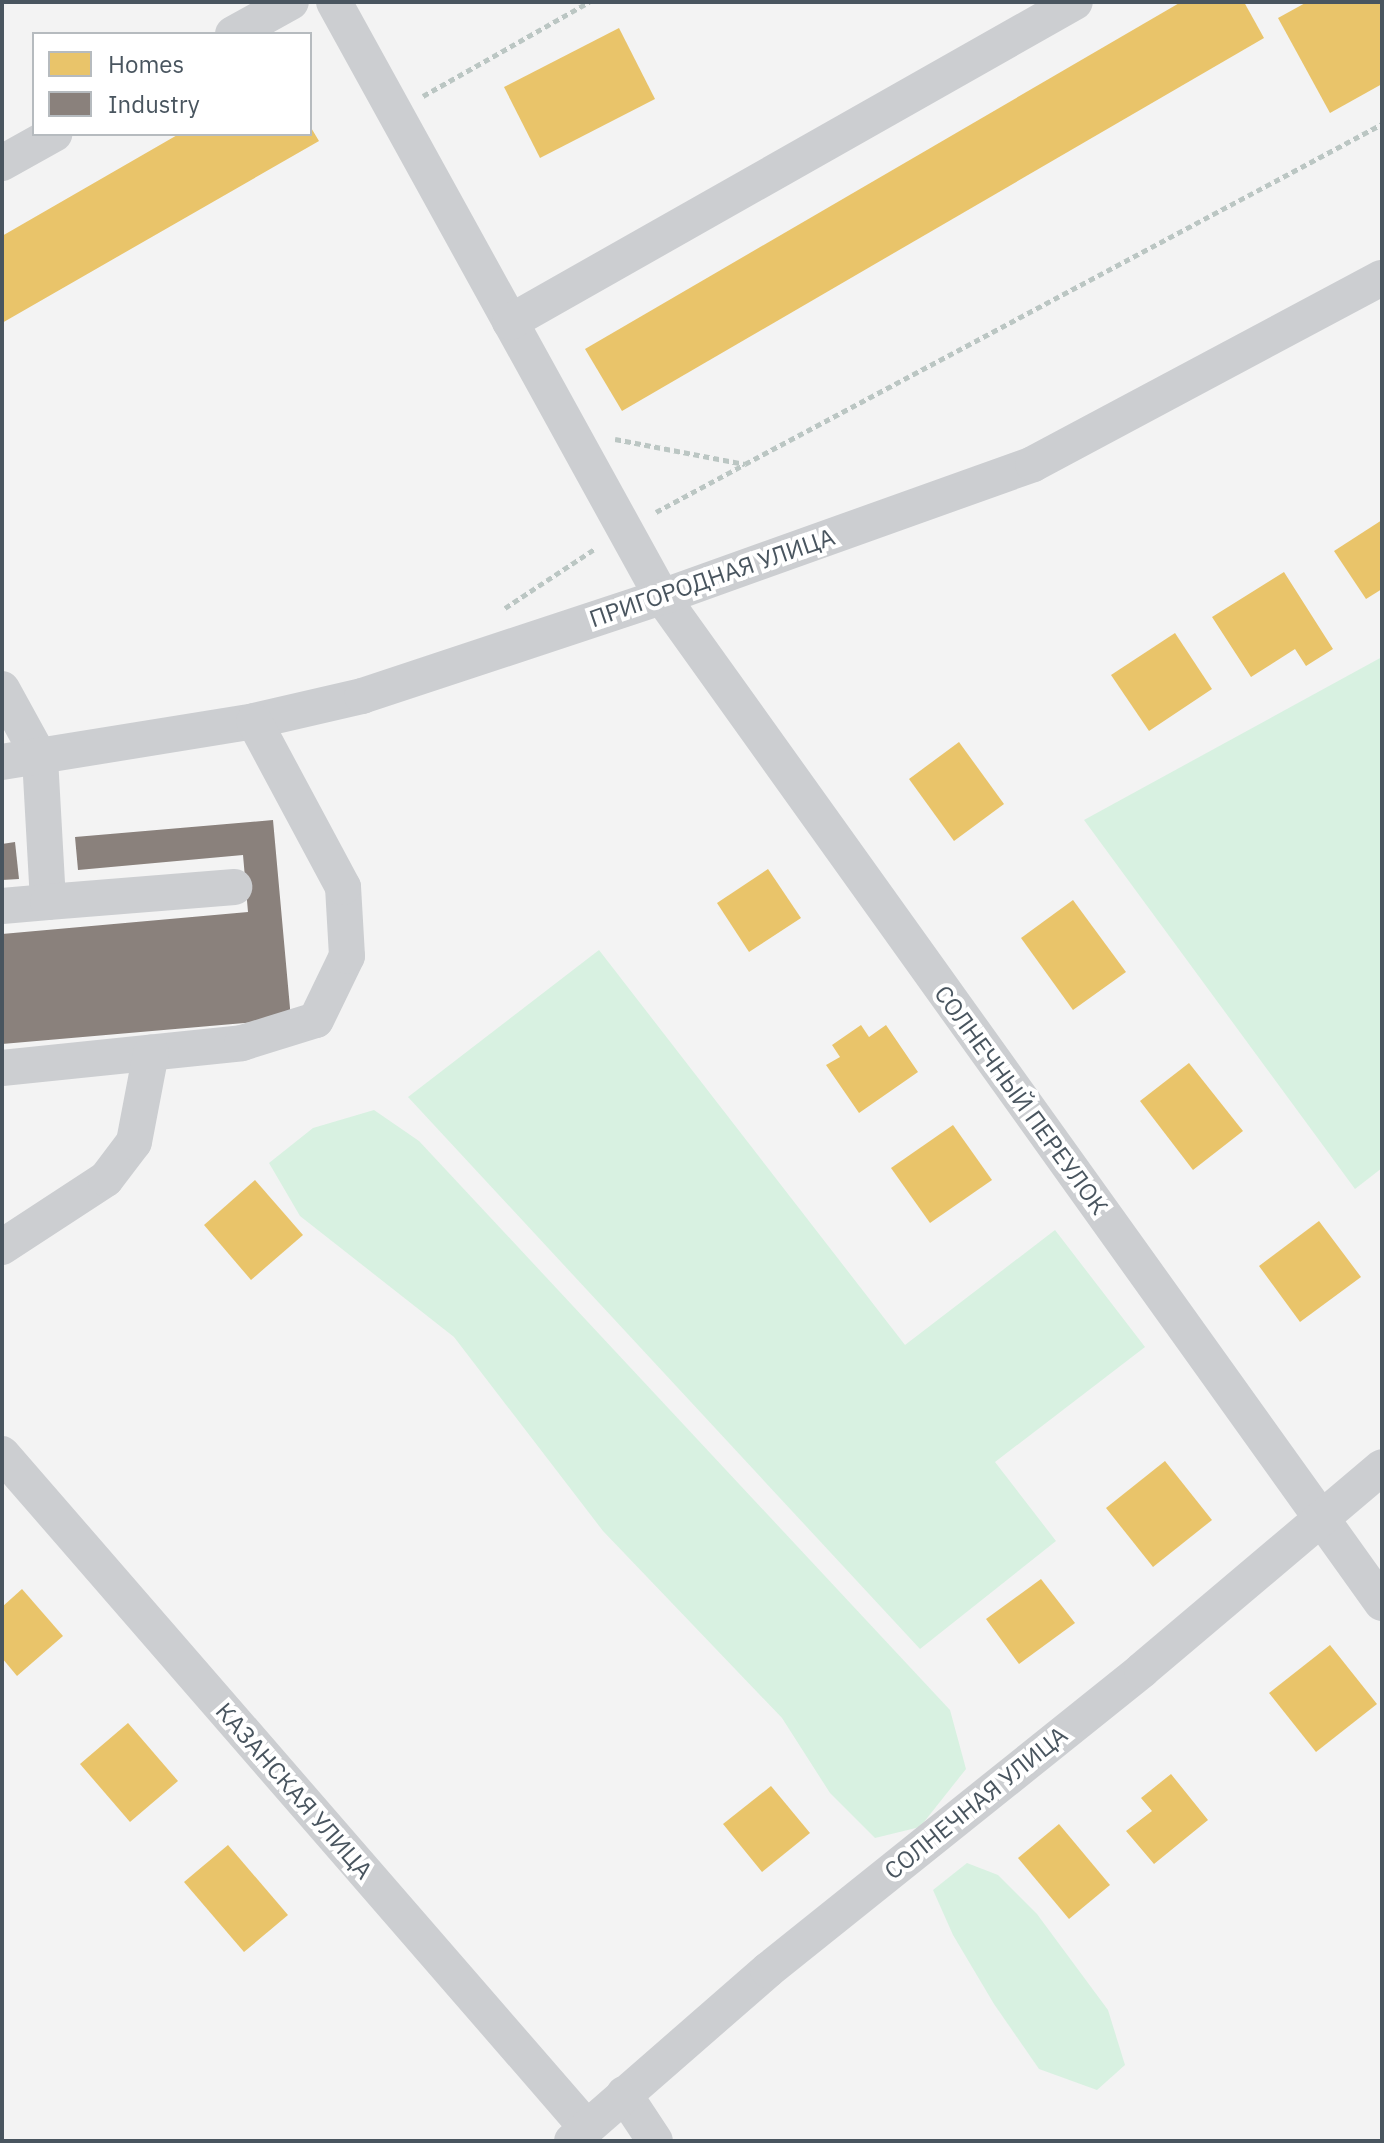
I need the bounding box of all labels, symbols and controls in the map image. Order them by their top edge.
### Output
legend [32,32,312,136]
text: Homes [108,48,184,80]
text: Industry [108,88,200,120]
street label: ПРИГОРОДНАЯ УЛИЦА [586,522,838,634]
street label: СОЛНЕЧНЫЙ ПЕРЕУЛОК [928,980,1114,1220]
street label: КАЗАНСКАЯ УЛИЦА [210,1697,378,1885]
street label: СОЛНЕЧНАЯ УЛИЦА [879,1720,1073,1886]

